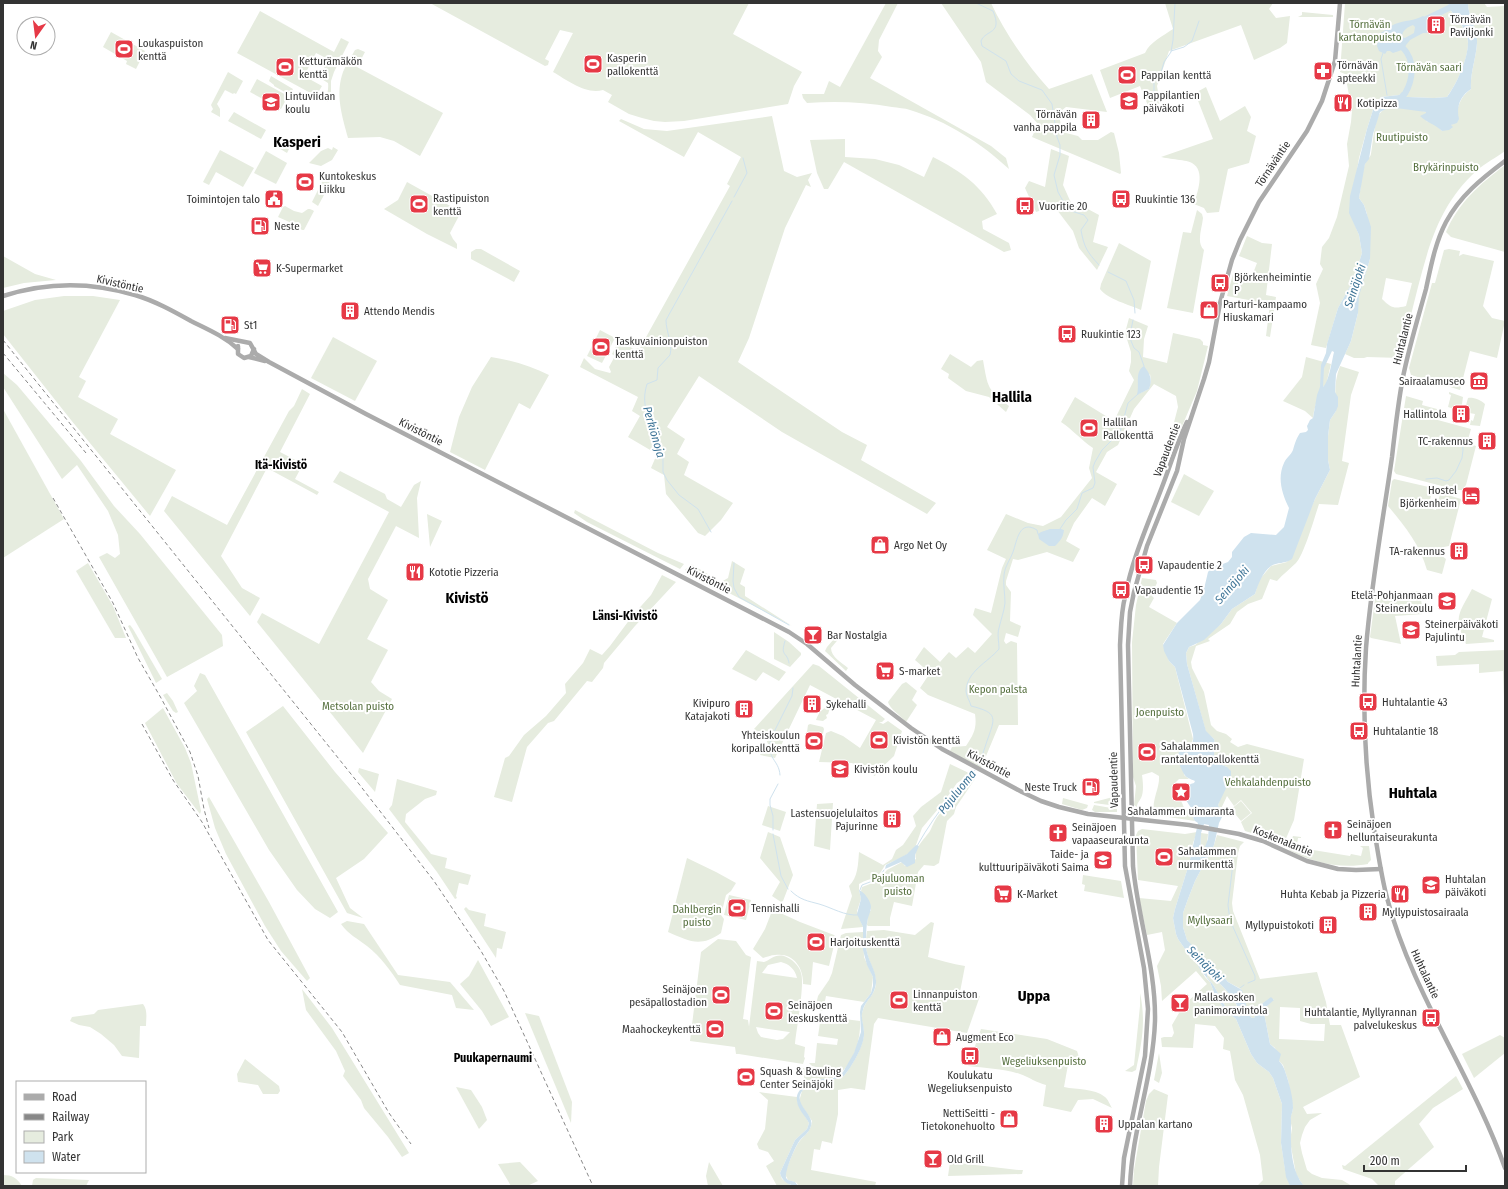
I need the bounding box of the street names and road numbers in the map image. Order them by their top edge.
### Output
street label: Törnäväntie [1253,138,1293,190]
street label: Kivistöntie [95,272,145,296]
street label: Huhtalantie [1390,312,1416,366]
street label: Kivistöntie [397,415,445,449]
street label: Vapaudentie [1151,421,1183,479]
street label: Kivistöntie [685,563,733,597]
street label: Huhtalantie [1349,634,1365,688]
street label: Kivistöntie [965,747,1013,781]
street label: Vapaudentie [1107,752,1121,808]
street label: Koskenalantie [1251,823,1315,859]
street label: Huhtalantie [1408,947,1442,1001]

